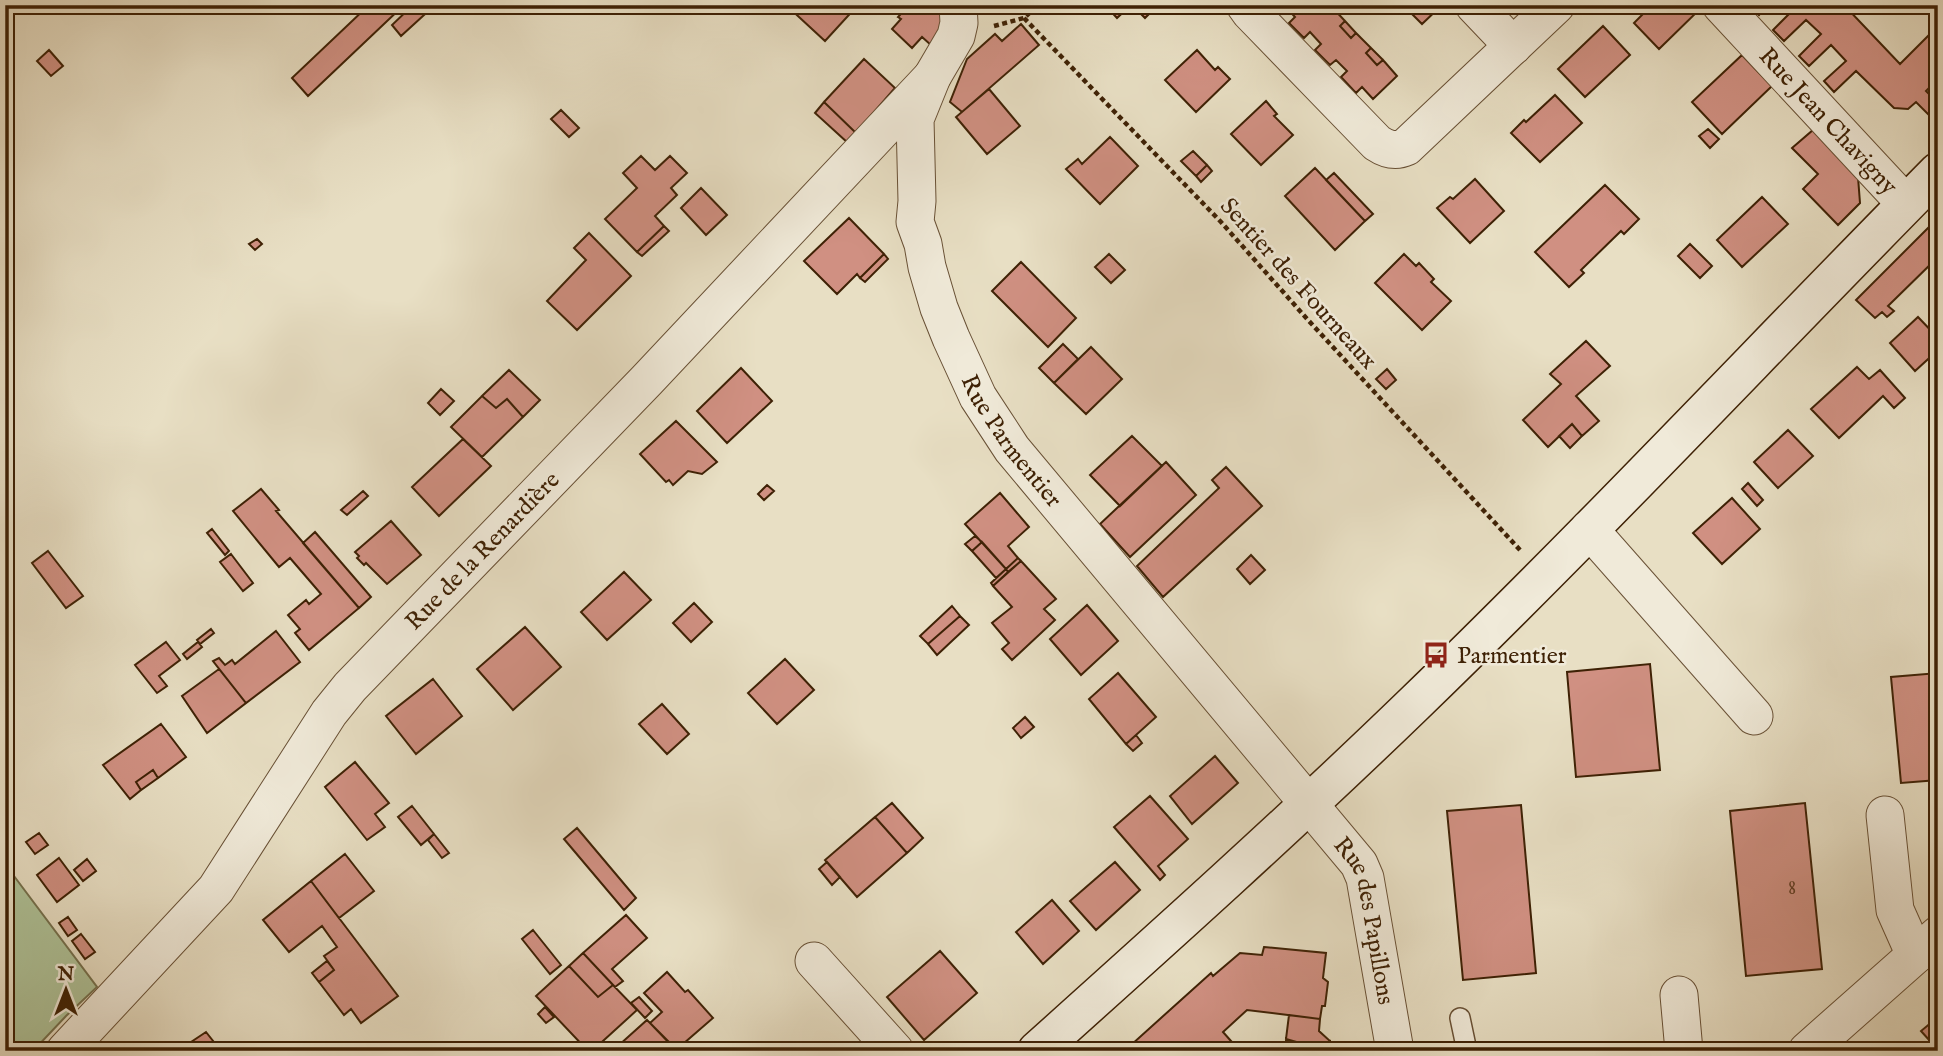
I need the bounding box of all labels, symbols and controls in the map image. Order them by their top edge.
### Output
street label: Rue Jean Chavigny [1751,42,1904,202]
street label: Sentier des Fourneaux [1213,192,1383,377]
street label: Rue Parmentier [953,370,1068,515]
street label: Rue de la Renardière [399,466,567,637]
bus stop icon: Parmentier [1421,640,1451,670]
place label: Parmentier [1457,641,1567,672]
street label: Rue des Papillons [1326,831,1401,1007]
house number: 8 [1788,875,1796,902]
north arrow [32,954,102,1024]
text: N [57,963,75,987]

